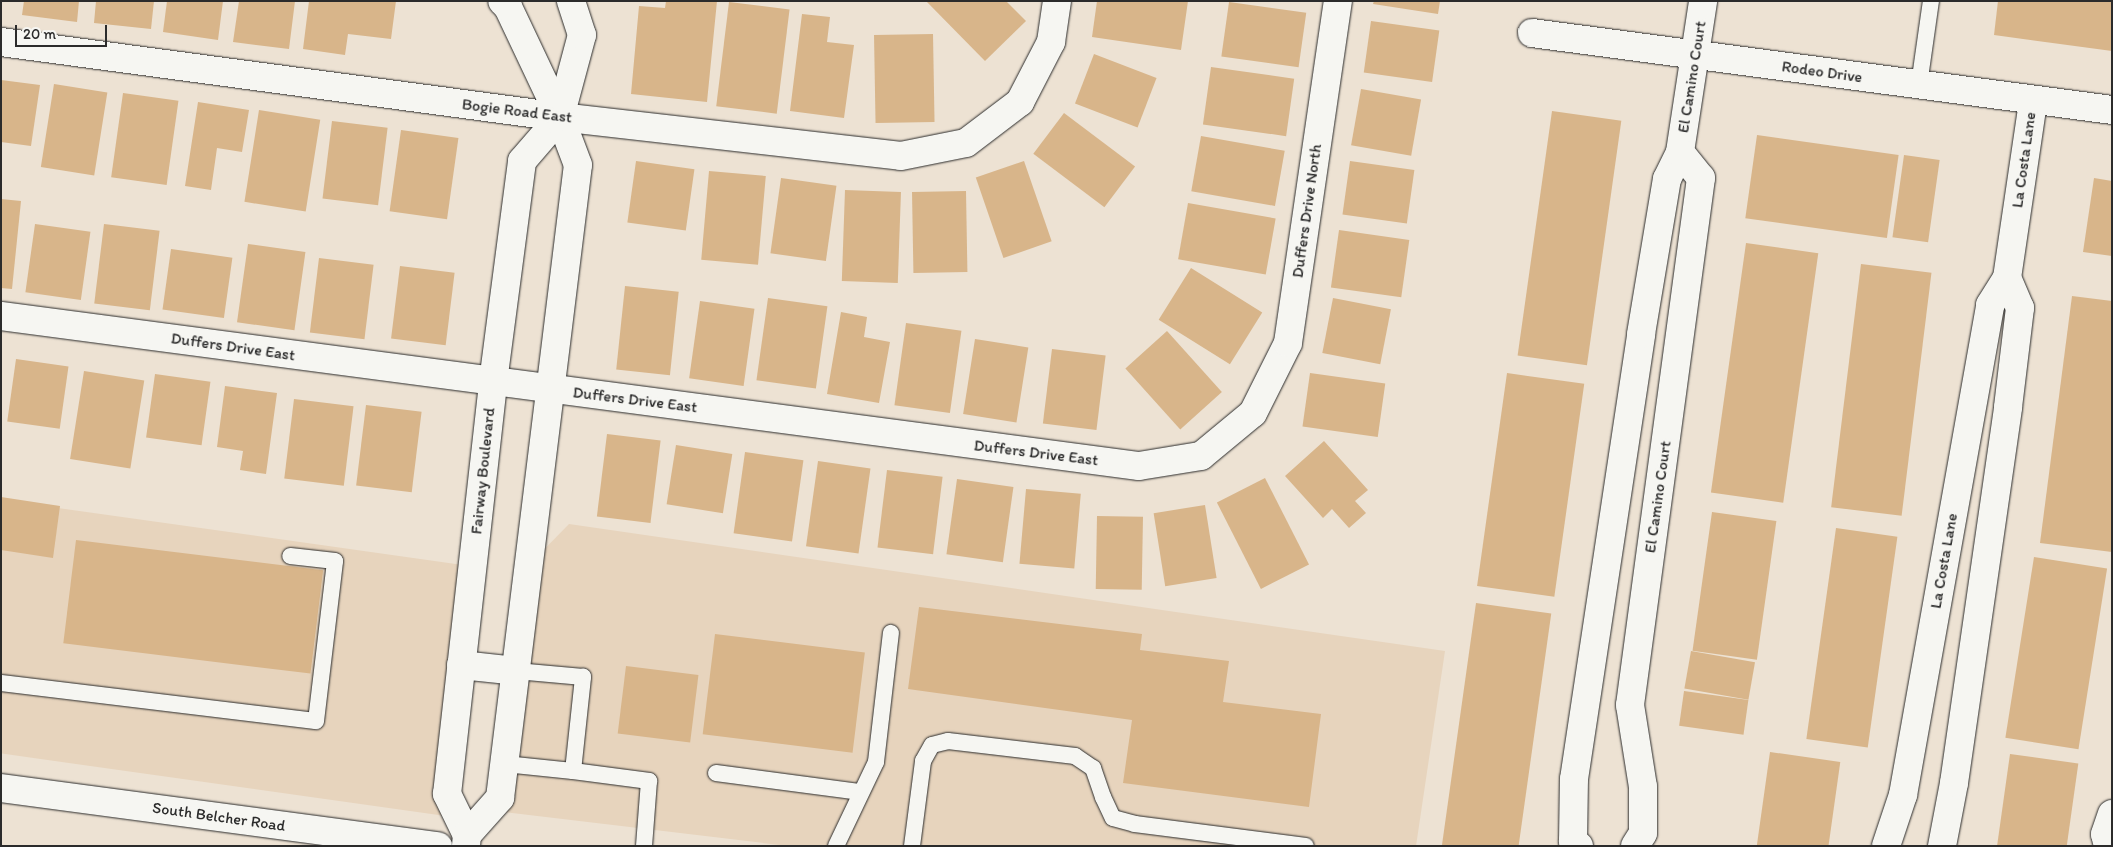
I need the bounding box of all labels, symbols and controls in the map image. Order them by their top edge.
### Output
scale bar [18,15,110,47]
street label: El Camino Court [1674,20,1710,134]
text: 20 m [23,25,56,43]
street label: Rodeo Drive [1780,57,1864,87]
street label: Bogie Road East [461,95,573,127]
street label: La Costa Lane [2008,111,2040,209]
street label: Duffers Drive North [1288,143,1326,279]
street label: Duffers Drive East [169,329,297,365]
street label: Duffers Drive East [571,383,699,417]
street label: Fairway Boulevard [467,407,499,535]
street label: Duffers Drive East [972,436,1100,470]
street label: El Camino Court [1641,440,1675,554]
street label: La Costa Lane [1926,512,1962,610]
street label: South Belcher Road [151,798,287,836]

